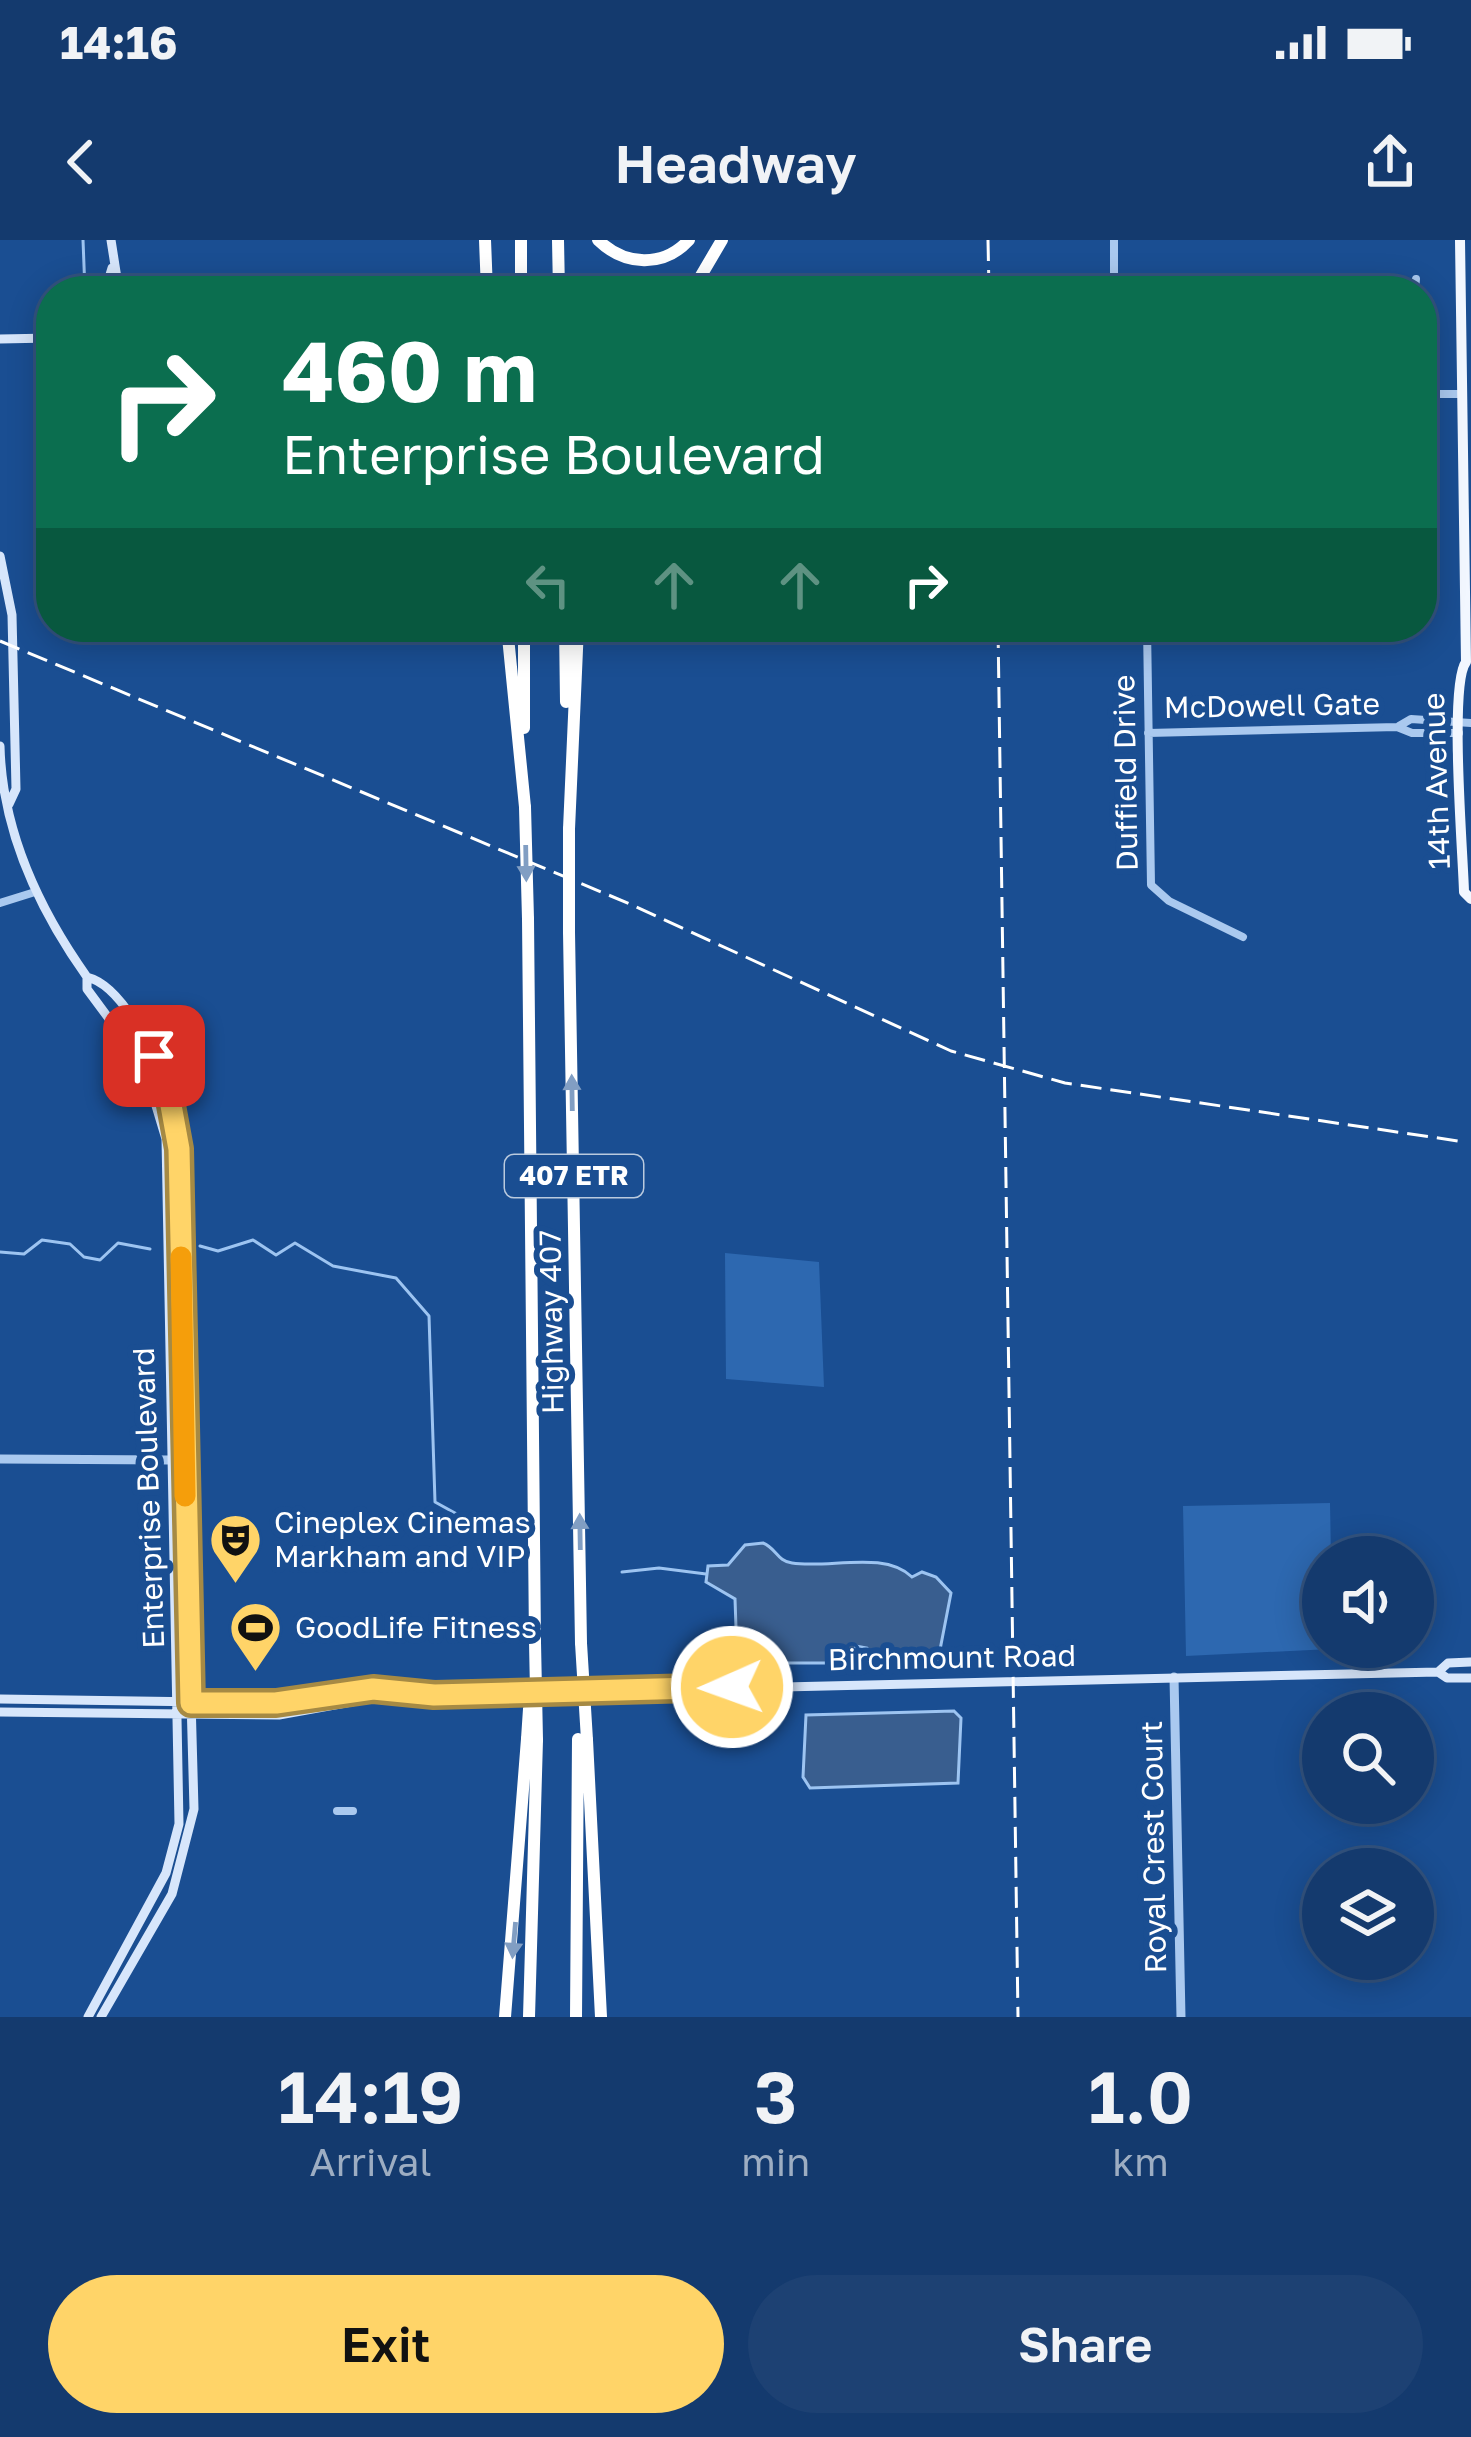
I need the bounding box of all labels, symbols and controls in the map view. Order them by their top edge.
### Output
text: 14:16 [60,15,177,69]
icon: back [48,129,114,195]
icon: share [1357,129,1423,195]
text: Headway [614,130,857,195]
text: 460 m [282,320,537,420]
icon: right [84,324,240,480]
text: Enterprise Boulevard [282,421,825,486]
icon: left [515,552,581,618]
icon: ahead [641,552,707,618]
icon: ahead [767,552,833,618]
icon: right [893,552,959,618]
street label: Duffield Drive [1105,675,1145,872]
street label: McDowell Gate [1164,685,1380,725]
street label: 14th Avenue [1415,692,1457,870]
one-way arrow [517,845,536,883]
pin [103,1005,205,1107]
icon: arrive [121,1023,187,1089]
one-way arrow [563,1073,582,1111]
road number: 407 ETR [505,1155,643,1197]
street label: Highway 407 [531,1229,571,1415]
street label: Enterprise Boulevard [125,1347,171,1649]
place label: Cineplex Cinemas Markham and VIP [274,1504,531,1574]
theatre icon: Cineplex Cinemas Markham and VIP [207,1512,263,1586]
one-way arrow [570,1512,589,1550]
map controls [1302,1536,1434,1980]
button: sound [1302,1536,1434,1668]
sports icon: GoodLife Fitness [228,1600,284,1674]
place label: GoodLife Fitness [295,1609,537,1645]
position arrow [669,1624,795,1750]
street label: Birchmount Road [828,1637,1076,1677]
button: search [1302,1692,1434,1824]
street label: Royal Crest Court [1133,1720,1173,1974]
button: layers [1302,1848,1434,1980]
one-way arrow [504,1922,523,1959]
text: 14:19 [278,2052,463,2139]
text: 3 [754,2052,797,2139]
text: 1.0 [1088,2052,1193,2139]
text: Arrival [310,2138,432,2185]
text: min [741,2138,810,2185]
text: km [1112,2138,1169,2185]
button: Exit [48,2275,724,2413]
button: Share [748,2275,1423,2413]

